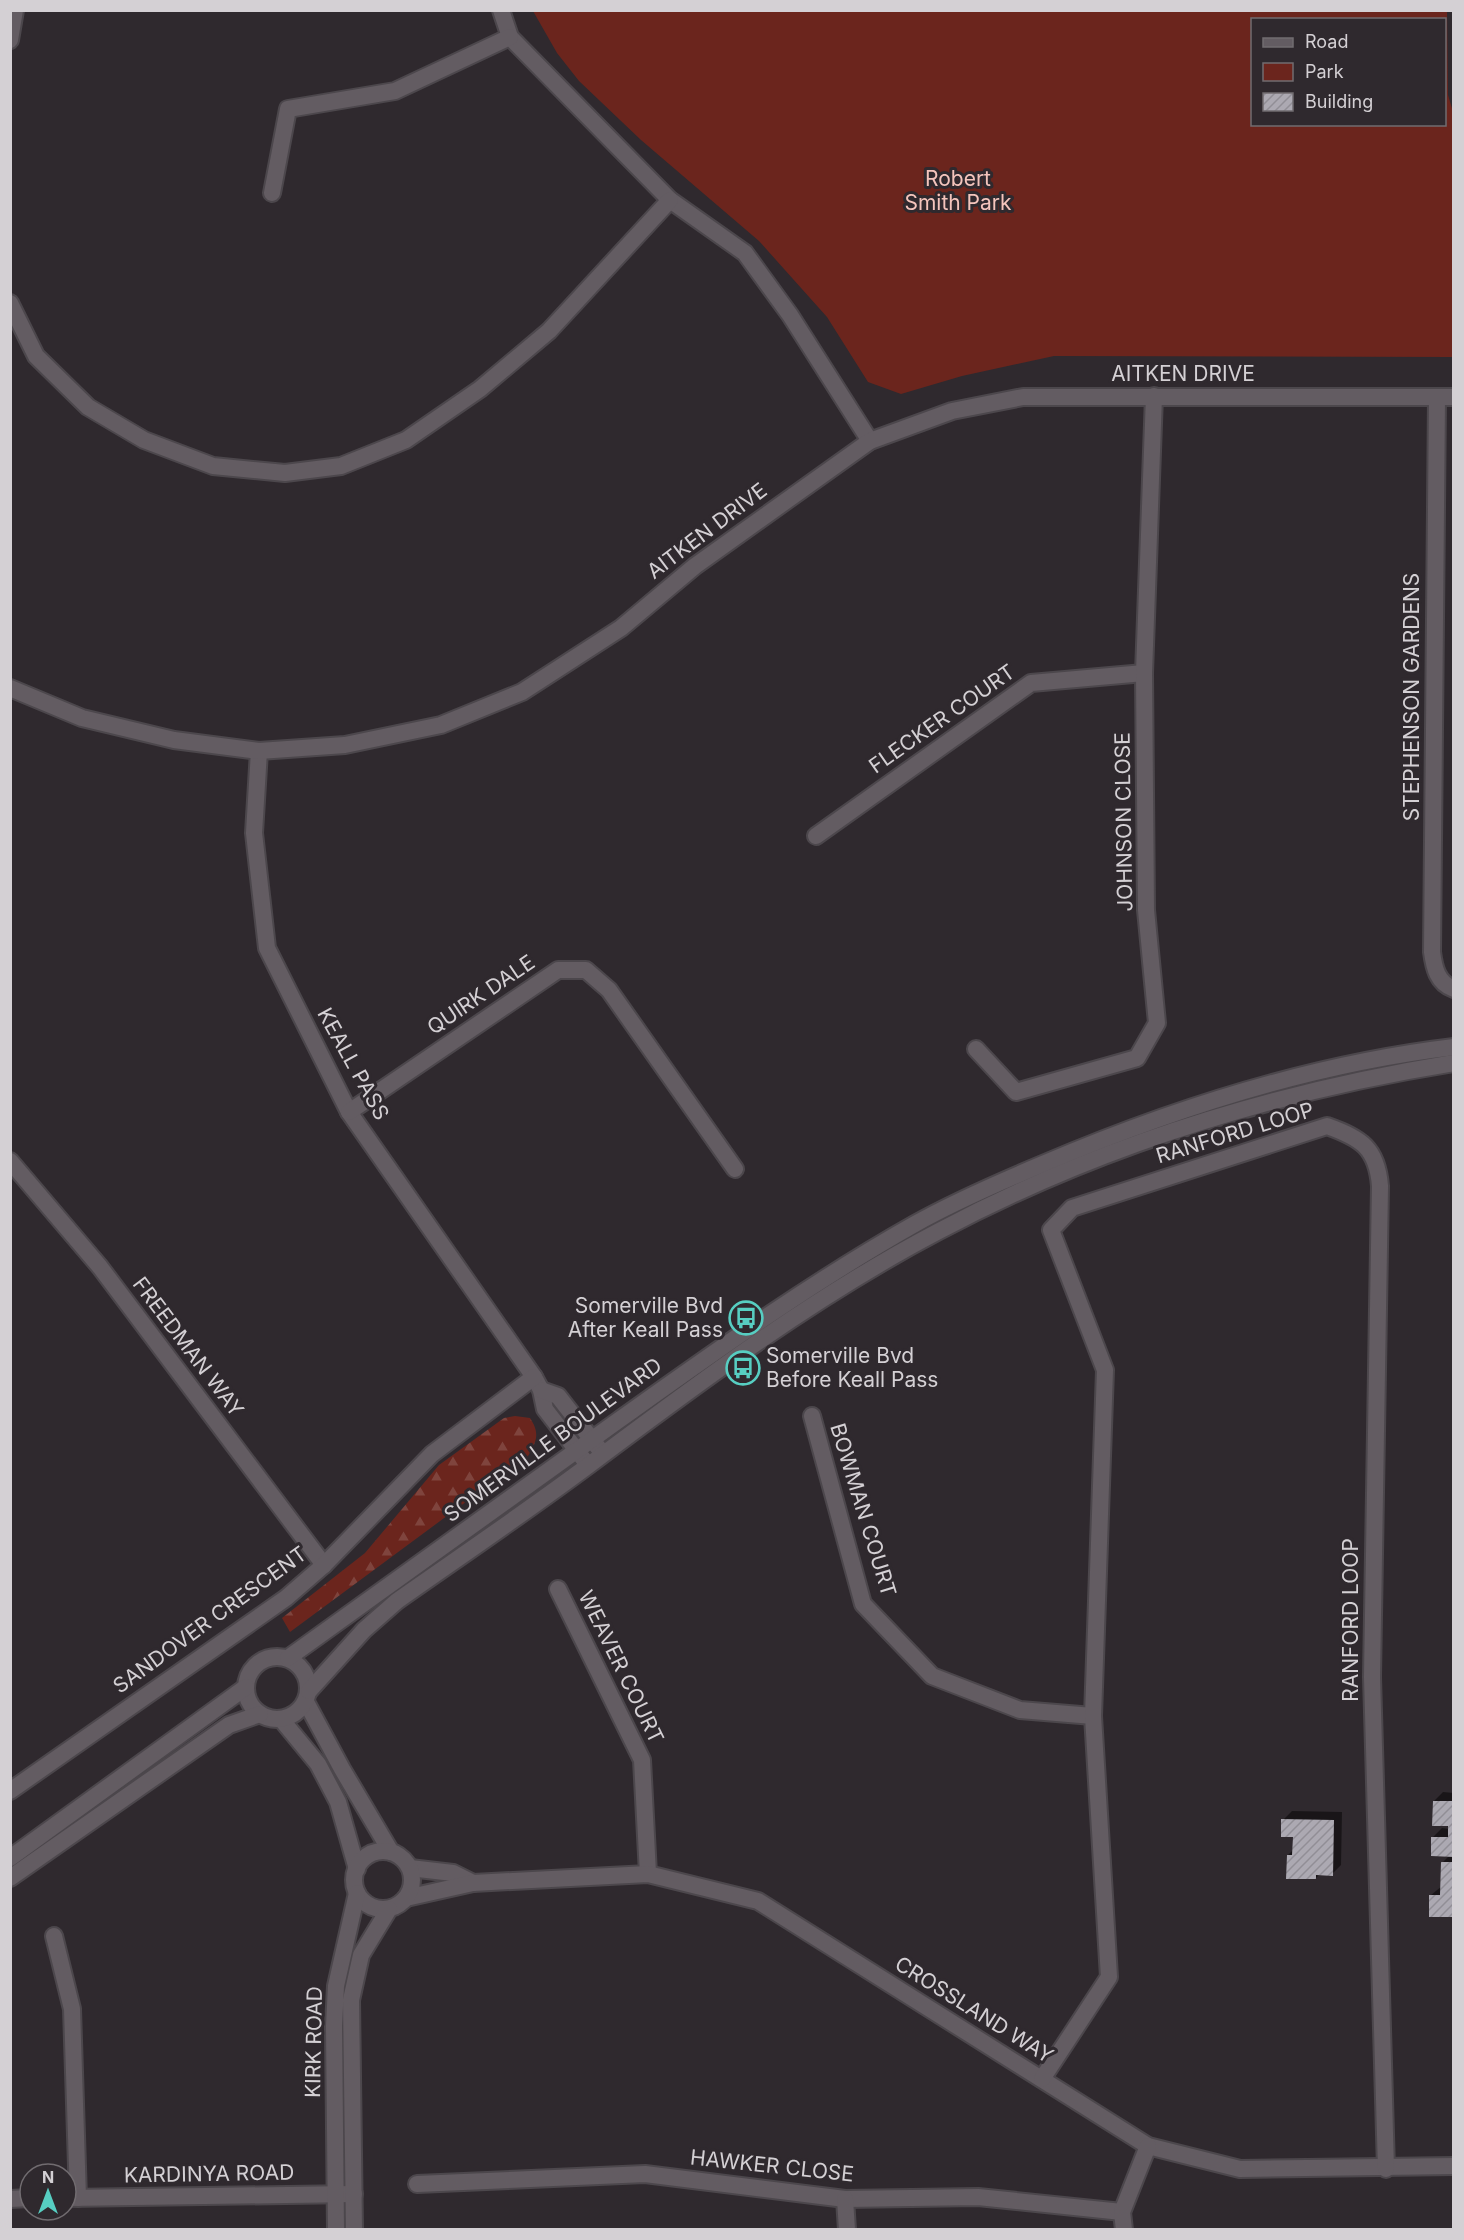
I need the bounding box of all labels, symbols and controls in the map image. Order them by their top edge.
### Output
legend [1251,18,1446,126]
text: Road [1305,31,1348,52]
text: Park [1305,61,1344,82]
text: Building [1305,91,1373,112]
park label: Robert Smith Park [904,166,1012,215]
street label: AITKEN DRIVE [1111,361,1255,386]
street label: AITKEN DRIVE [642,477,772,584]
street label: STEPHENSON GARDENS [1399,573,1424,821]
street label: FLECKER COURT [864,659,1020,778]
street label: JOHNSON CLOSE [1109,732,1138,912]
street label: QUIRK DALE [422,949,539,1040]
street label: KEALL PASS [312,1003,394,1124]
street label: RANFORD LOOP [1153,1097,1317,1168]
street label: FREEDMAN WAY [128,1272,249,1421]
place label: Somerville Bvd After Keall Pass [568,1293,723,1342]
bus stop icon: Somerville Bvd After Keall Pass [728,1300,764,1336]
place label: Somerville Bvd Before Keall Pass [766,1343,938,1392]
bus stop icon: Somerville Bvd Before Keall Pass [725,1350,761,1386]
street label: SOMERVILLE BOULEVARD [439,1352,666,1527]
street label: BOWMAN COURT [825,1420,902,1599]
street label: RANFORD LOOP [1338,1538,1363,1702]
street label: SANDOVER CRESCENT [108,1541,311,1698]
street label: WEAVER COURT [574,1586,669,1747]
street label: CROSSLAND WAY [891,1951,1058,2068]
street label: KIRK ROAD [300,1986,327,2098]
street label: HAWKER CLOSE [689,2144,855,2187]
street label: KARDINYA ROAD [124,2160,294,2187]
north arrow [18,2162,78,2222]
text: N [42,2167,54,2187]

